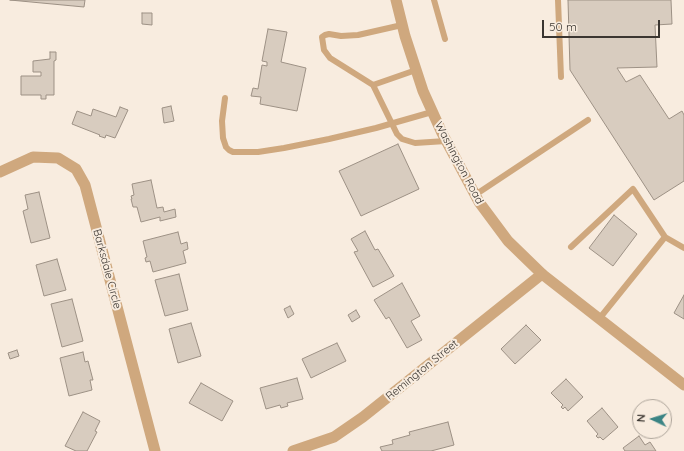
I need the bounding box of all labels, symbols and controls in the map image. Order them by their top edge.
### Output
scale bar [544,12,662,38]
text: 50 m [549,19,577,34]
street label: Washington Road [432,120,486,206]
street label: Barksdale Circle [90,228,124,310]
street label: Remington Street [383,337,461,403]
north arrow [632,399,672,439]
text: N [634,414,648,423]

